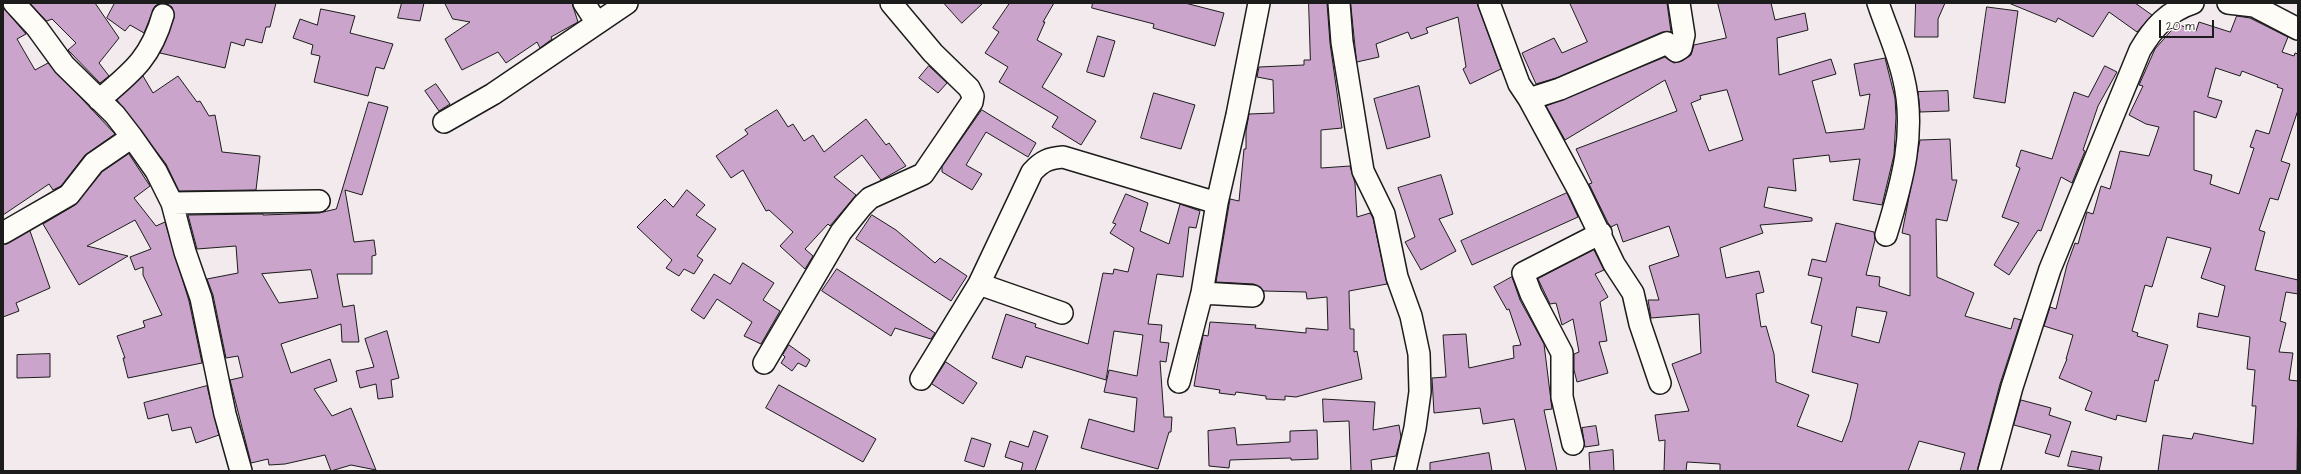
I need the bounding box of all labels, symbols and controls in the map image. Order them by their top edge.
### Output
scale bar [2161,12,2216,38]
text: 20 m [2166,18,2195,35]

